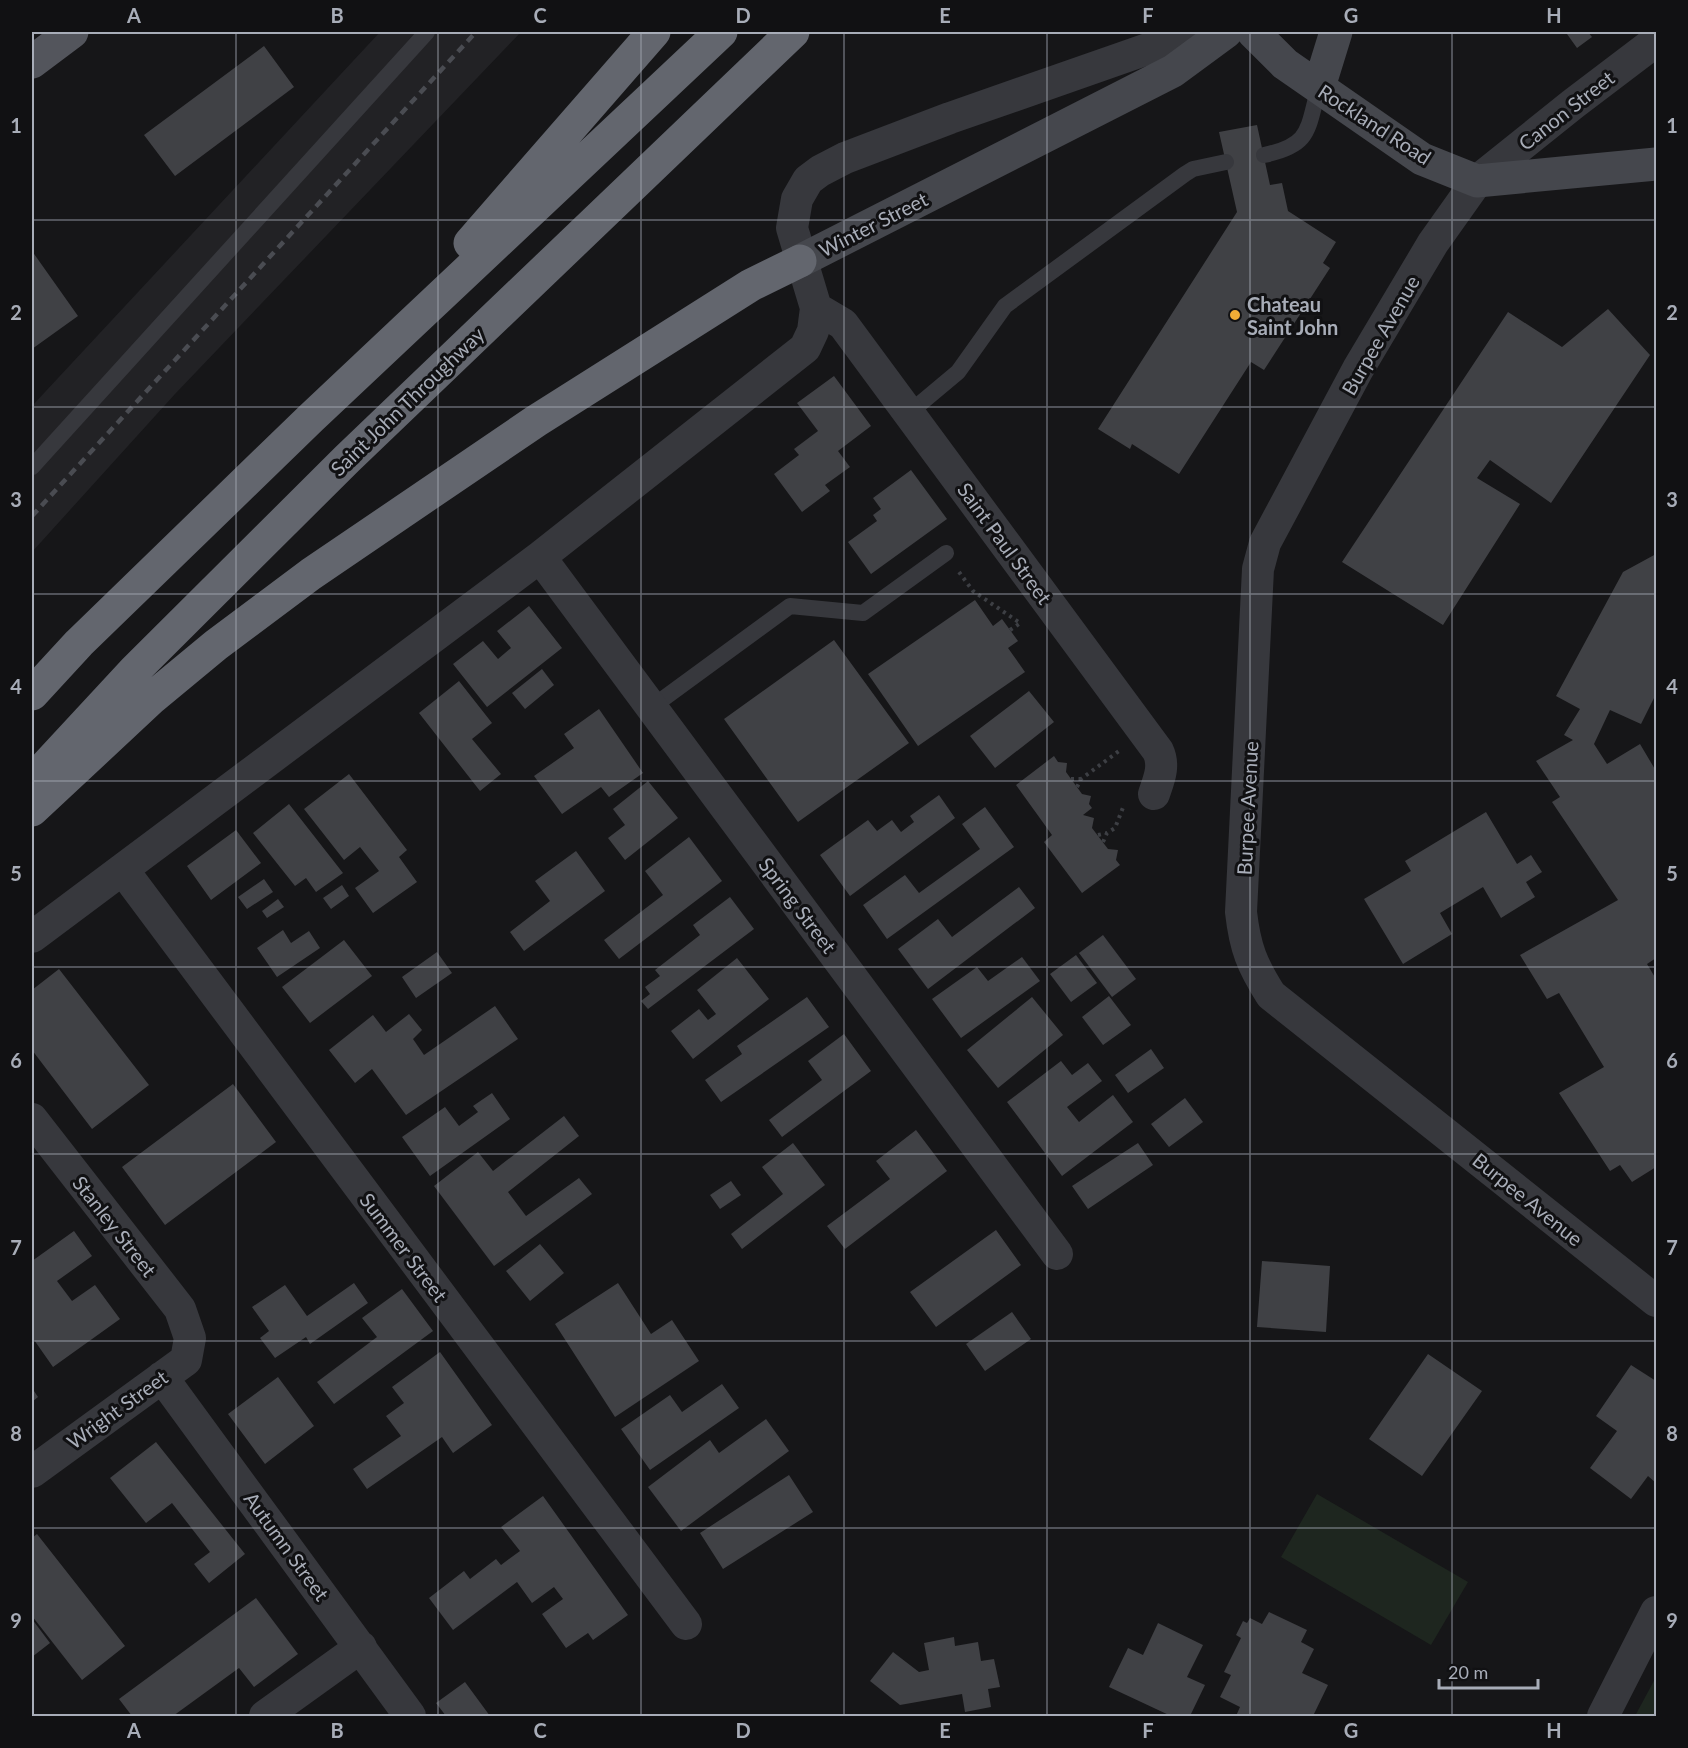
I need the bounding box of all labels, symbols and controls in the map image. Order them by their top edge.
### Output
text: A [126,3,141,27]
text: B [330,3,344,27]
text: C [533,3,547,27]
text: D [735,3,751,27]
text: E [939,3,951,27]
text: F [1142,3,1154,27]
text: G [1344,3,1358,27]
text: H [1546,3,1562,27]
street label: Canon Street [1513,65,1619,155]
street label: Rockland Road [1314,79,1436,169]
text: 1 [10,113,22,137]
text: 1 [1666,113,1678,137]
street label: Winter Street [815,186,931,262]
street label: Burpee Avenue [1336,271,1424,399]
place label: Chateau Saint John [1247,292,1338,339]
text: 2 [10,300,22,324]
text: 2 [1666,300,1678,324]
marker: Chateau Saint John [1228,308,1242,322]
street label: Saint John Throughway [325,321,489,480]
street label: Saint Paul Street [953,478,1057,608]
text: 3 [10,487,22,511]
text: 3 [1666,487,1678,511]
text: 4 [10,674,22,698]
text: 4 [1666,674,1678,698]
street label: Burpee Avenue [1232,740,1262,876]
street label: Spring Street [754,853,842,957]
text: 5 [10,861,22,885]
text: 5 [1666,861,1678,885]
text: 6 [10,1048,22,1072]
text: 6 [1666,1048,1678,1072]
street label: Burpee Avenue [1468,1147,1588,1251]
street label: Stanley Street [68,1171,162,1281]
street label: Summer Street [355,1188,453,1306]
text: 7 [10,1235,22,1259]
text: 7 [1666,1235,1678,1259]
street label: Wright Street [62,1365,172,1453]
text: 8 [10,1421,22,1445]
text: 8 [1666,1421,1678,1445]
street label: Autumn Street [240,1487,334,1605]
text: 9 [10,1608,22,1632]
text: 9 [1666,1608,1678,1632]
scale bar [1439,1652,1538,1690]
text: 20 m [1448,1661,1488,1683]
text: A [126,1718,141,1742]
text: B [330,1718,344,1742]
text: C [533,1718,547,1742]
text: D [735,1718,751,1742]
text: E [939,1718,951,1742]
text: F [1142,1718,1154,1742]
text: G [1344,1718,1358,1742]
text: H [1546,1718,1562,1742]

